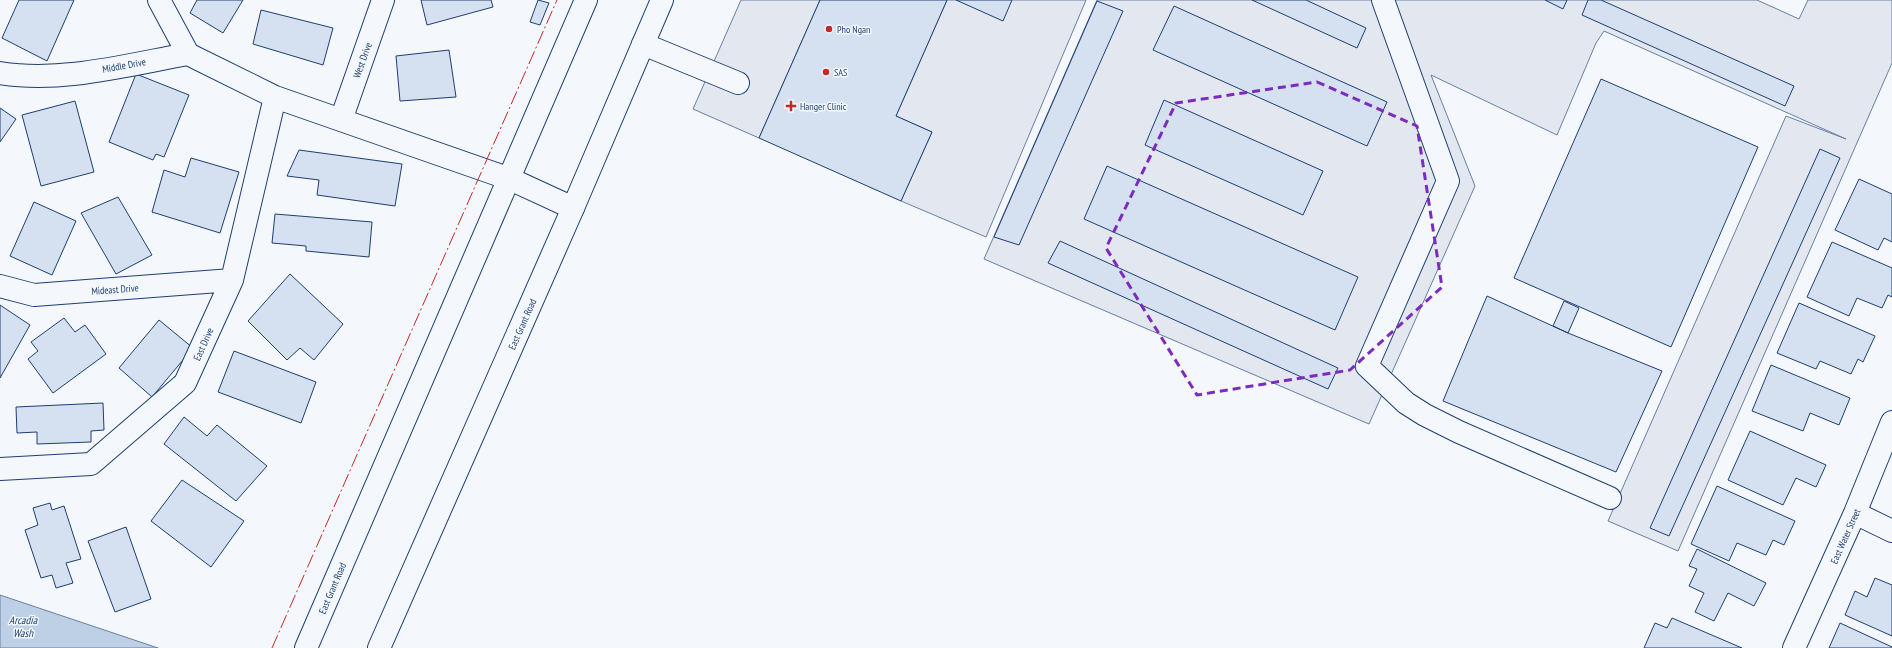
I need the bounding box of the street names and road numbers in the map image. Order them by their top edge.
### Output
street label: West Drive [350,41,375,80]
street label: Middle Drive [101,55,147,76]
street label: Mideast Drive [91,281,139,298]
street label: East Grant Road [505,297,539,352]
street label: East Drive [190,326,216,363]
street label: East Water Street [1827,506,1864,566]
street label: East Grant Road [316,561,349,616]

